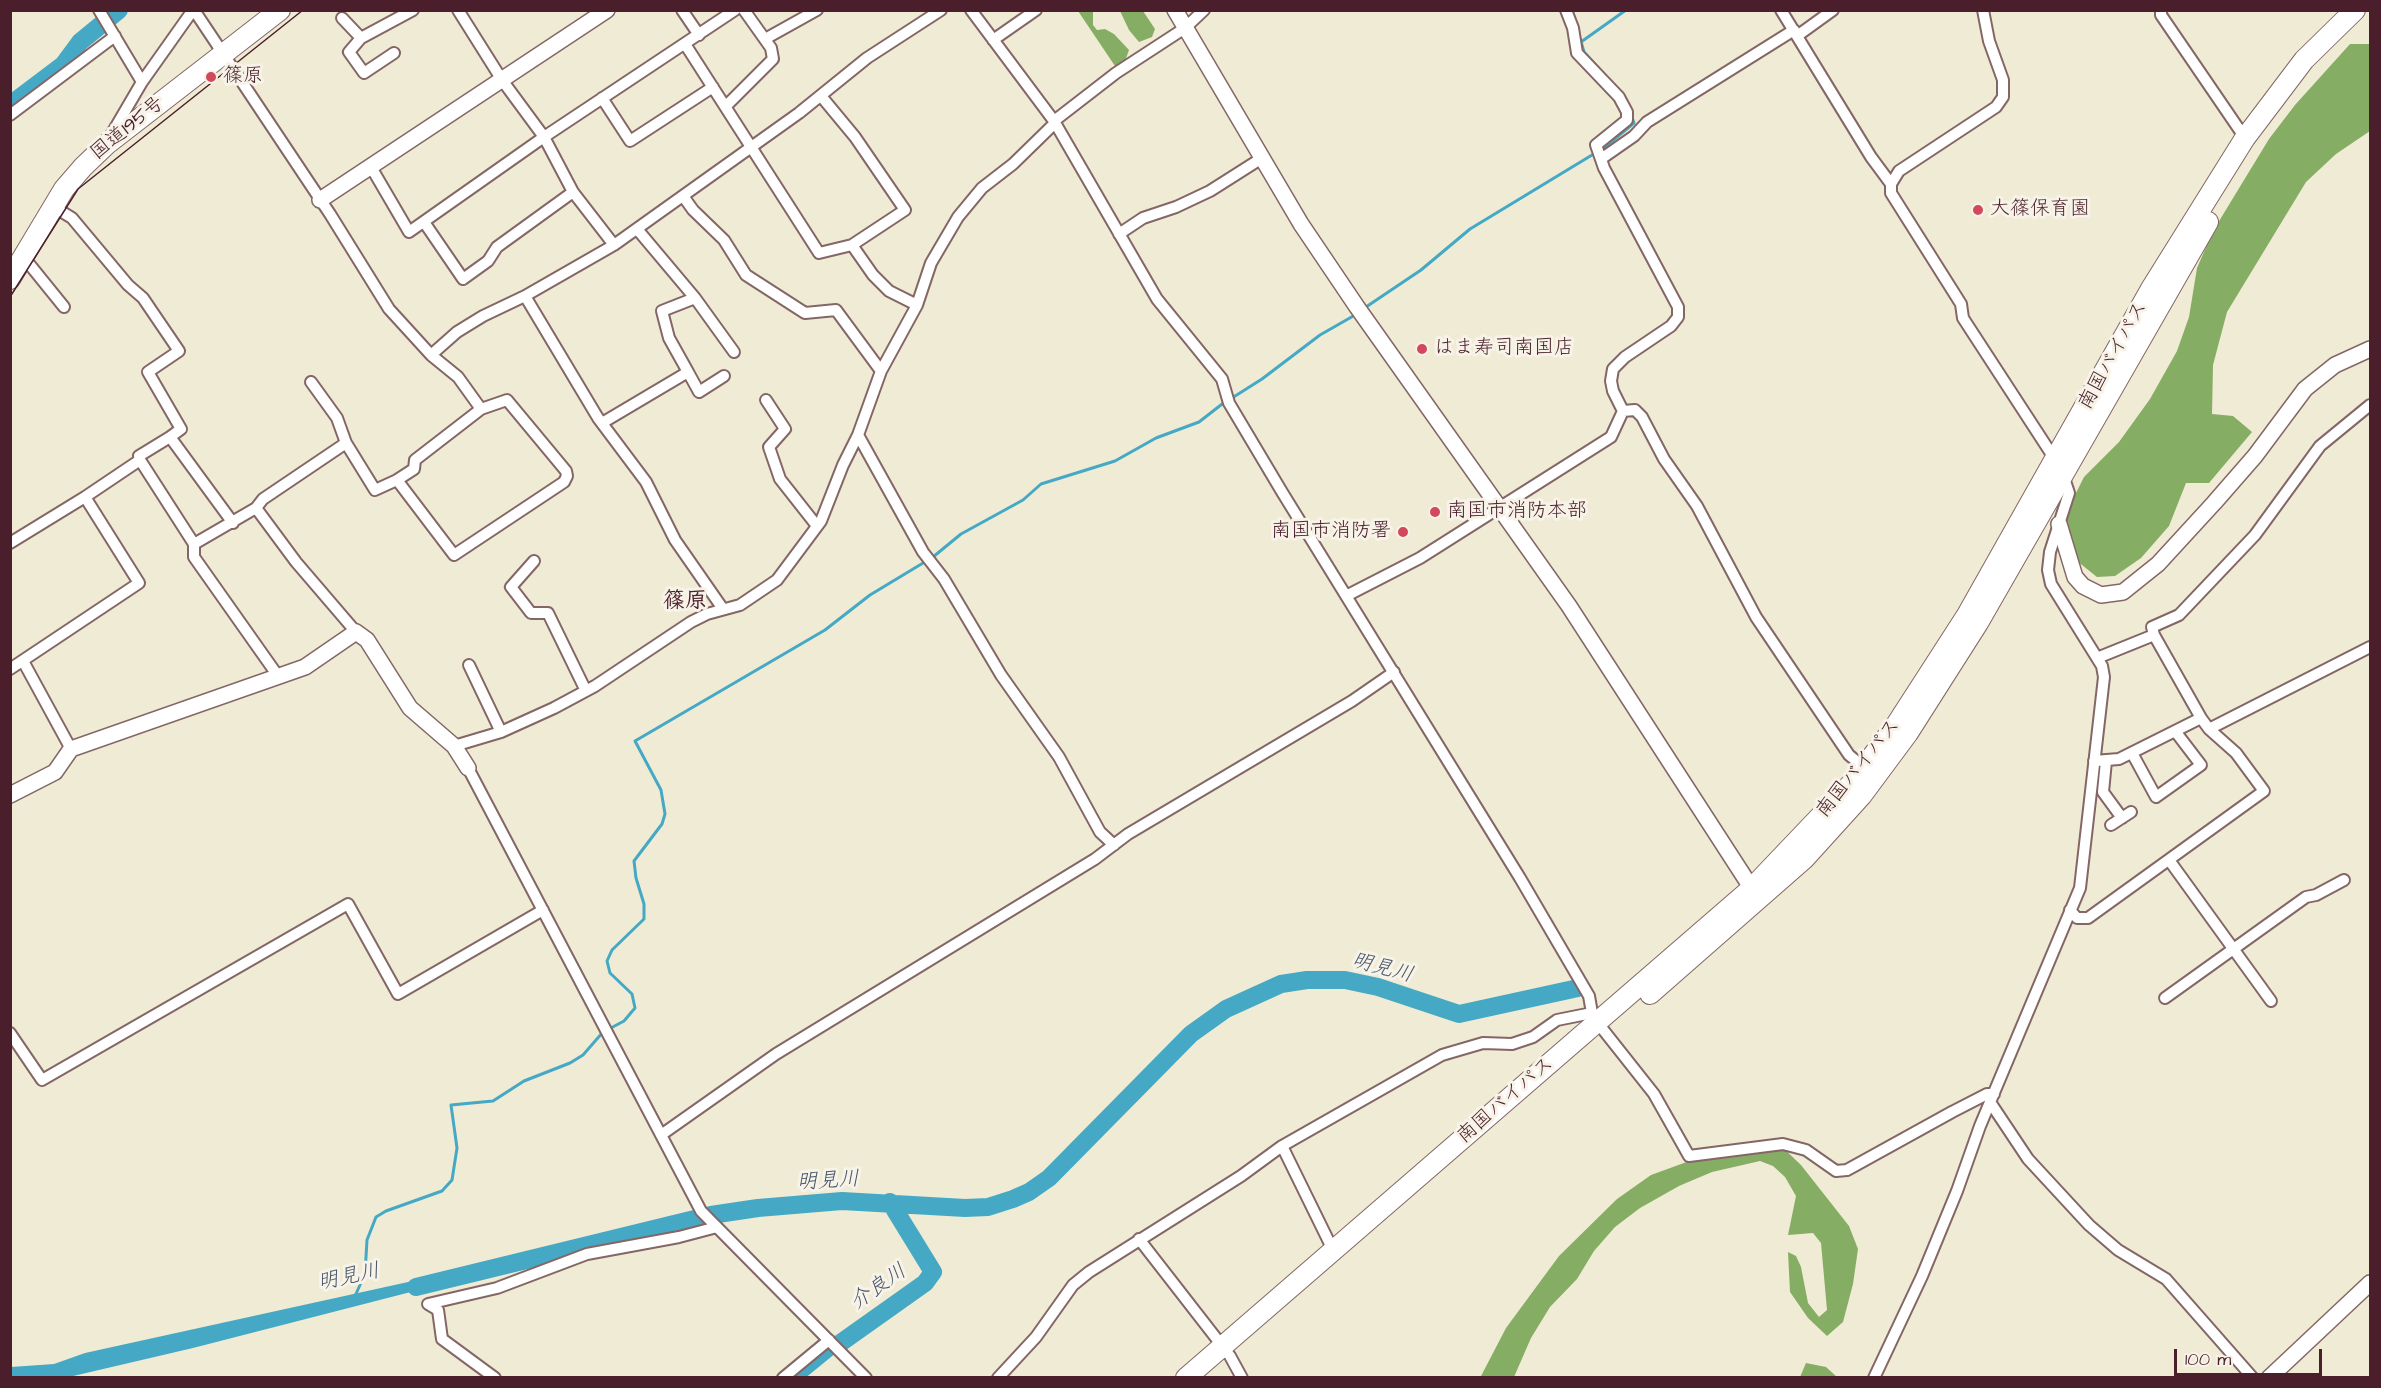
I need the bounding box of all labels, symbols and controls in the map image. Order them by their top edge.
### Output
place label: 篠原 [223,65,263,89]
marker: 篠原 [204,70,218,84]
street label: 国道195号 [86,92,170,166]
place label: 大篠保育園 [1990,198,2090,222]
marker: 大篠保育園 [1971,203,1985,217]
street label: 南国バイパス [2074,298,2154,414]
place label: はま寿司南国店 [1434,337,1574,361]
marker: はま寿司南国店 [1415,342,1429,356]
place label: 南国市消防本部 [1447,500,1587,524]
marker: 南国市消防本部 [1428,505,1442,519]
place label: 南国市消防署 [1271,520,1391,544]
marker: 南国市消防署 [1396,525,1410,539]
district label: 篠原 [663,589,707,615]
street label: 南国バイパス [1812,715,1906,823]
water label: 明見川 [1348,949,1416,989]
street label: 南国バイパス [1453,1053,1559,1149]
water label: 明見川 [796,1168,860,1196]
water label: 明見川 [316,1259,382,1297]
water label: 介良川 [846,1260,912,1316]
scale bar [2177,1337,2326,1375]
text: 100 m [2185,1347,2231,1372]

